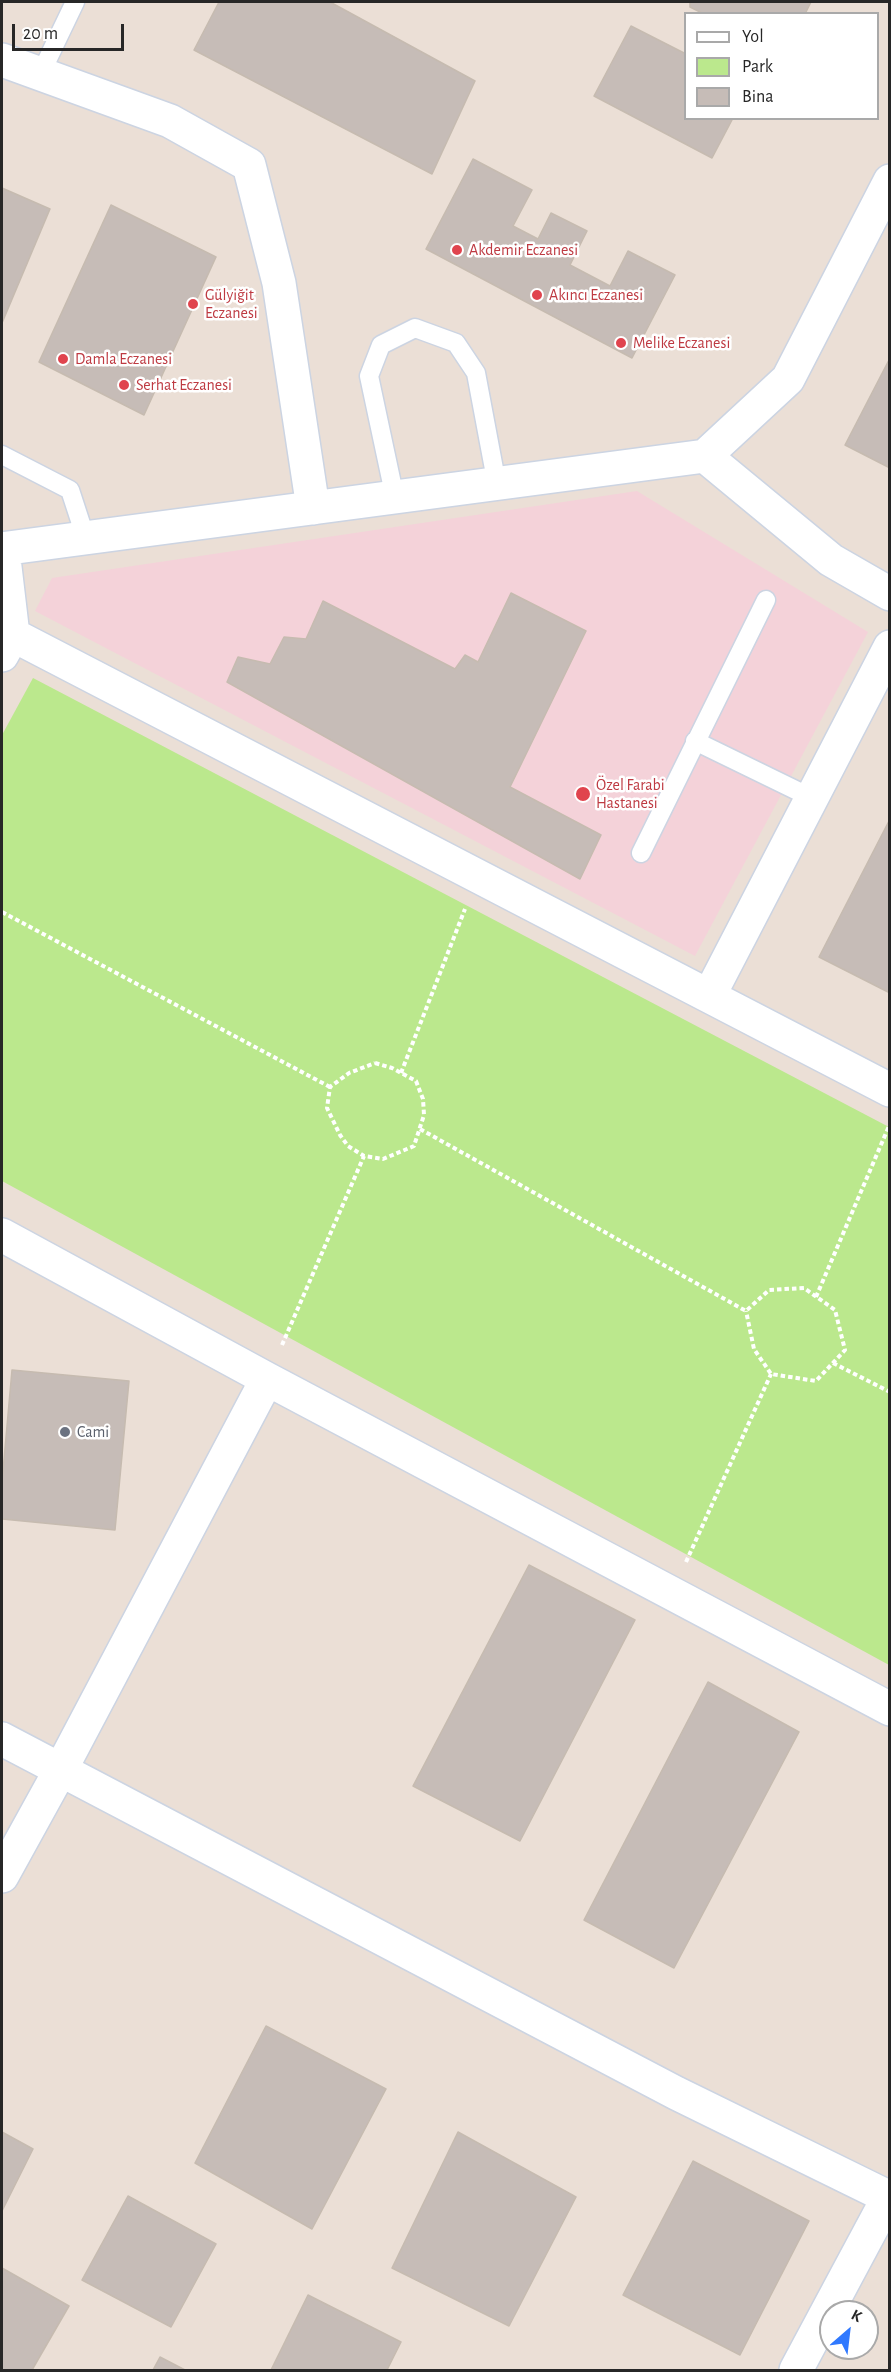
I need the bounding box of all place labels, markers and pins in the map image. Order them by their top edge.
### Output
place label: Akdemir Eczanesi [469,240,578,260]
marker: Akdemir Eczanesi [450,243,464,257]
place label: Gülyiğit Eczanesi [205,285,258,323]
place label: Akıncı Eczanesi [549,285,643,305]
marker: Akıncı Eczanesi [530,288,544,302]
marker: Gülyiğit Eczanesi [186,297,200,311]
place label: Melike Eczanesi [633,333,730,353]
marker: Melike Eczanesi [614,336,628,350]
place label: Damla Eczanesi [75,349,172,369]
marker: Damla Eczanesi [56,352,70,366]
place label: Serhat Eczanesi [136,375,232,395]
marker: Serhat Eczanesi [117,378,131,392]
place label: Özel Farabi Hastanesi [596,775,665,813]
marker: Özel Farabi Hastanesi [574,785,592,803]
place label: Cami [77,1422,109,1442]
marker: Cami [58,1425,72,1439]

